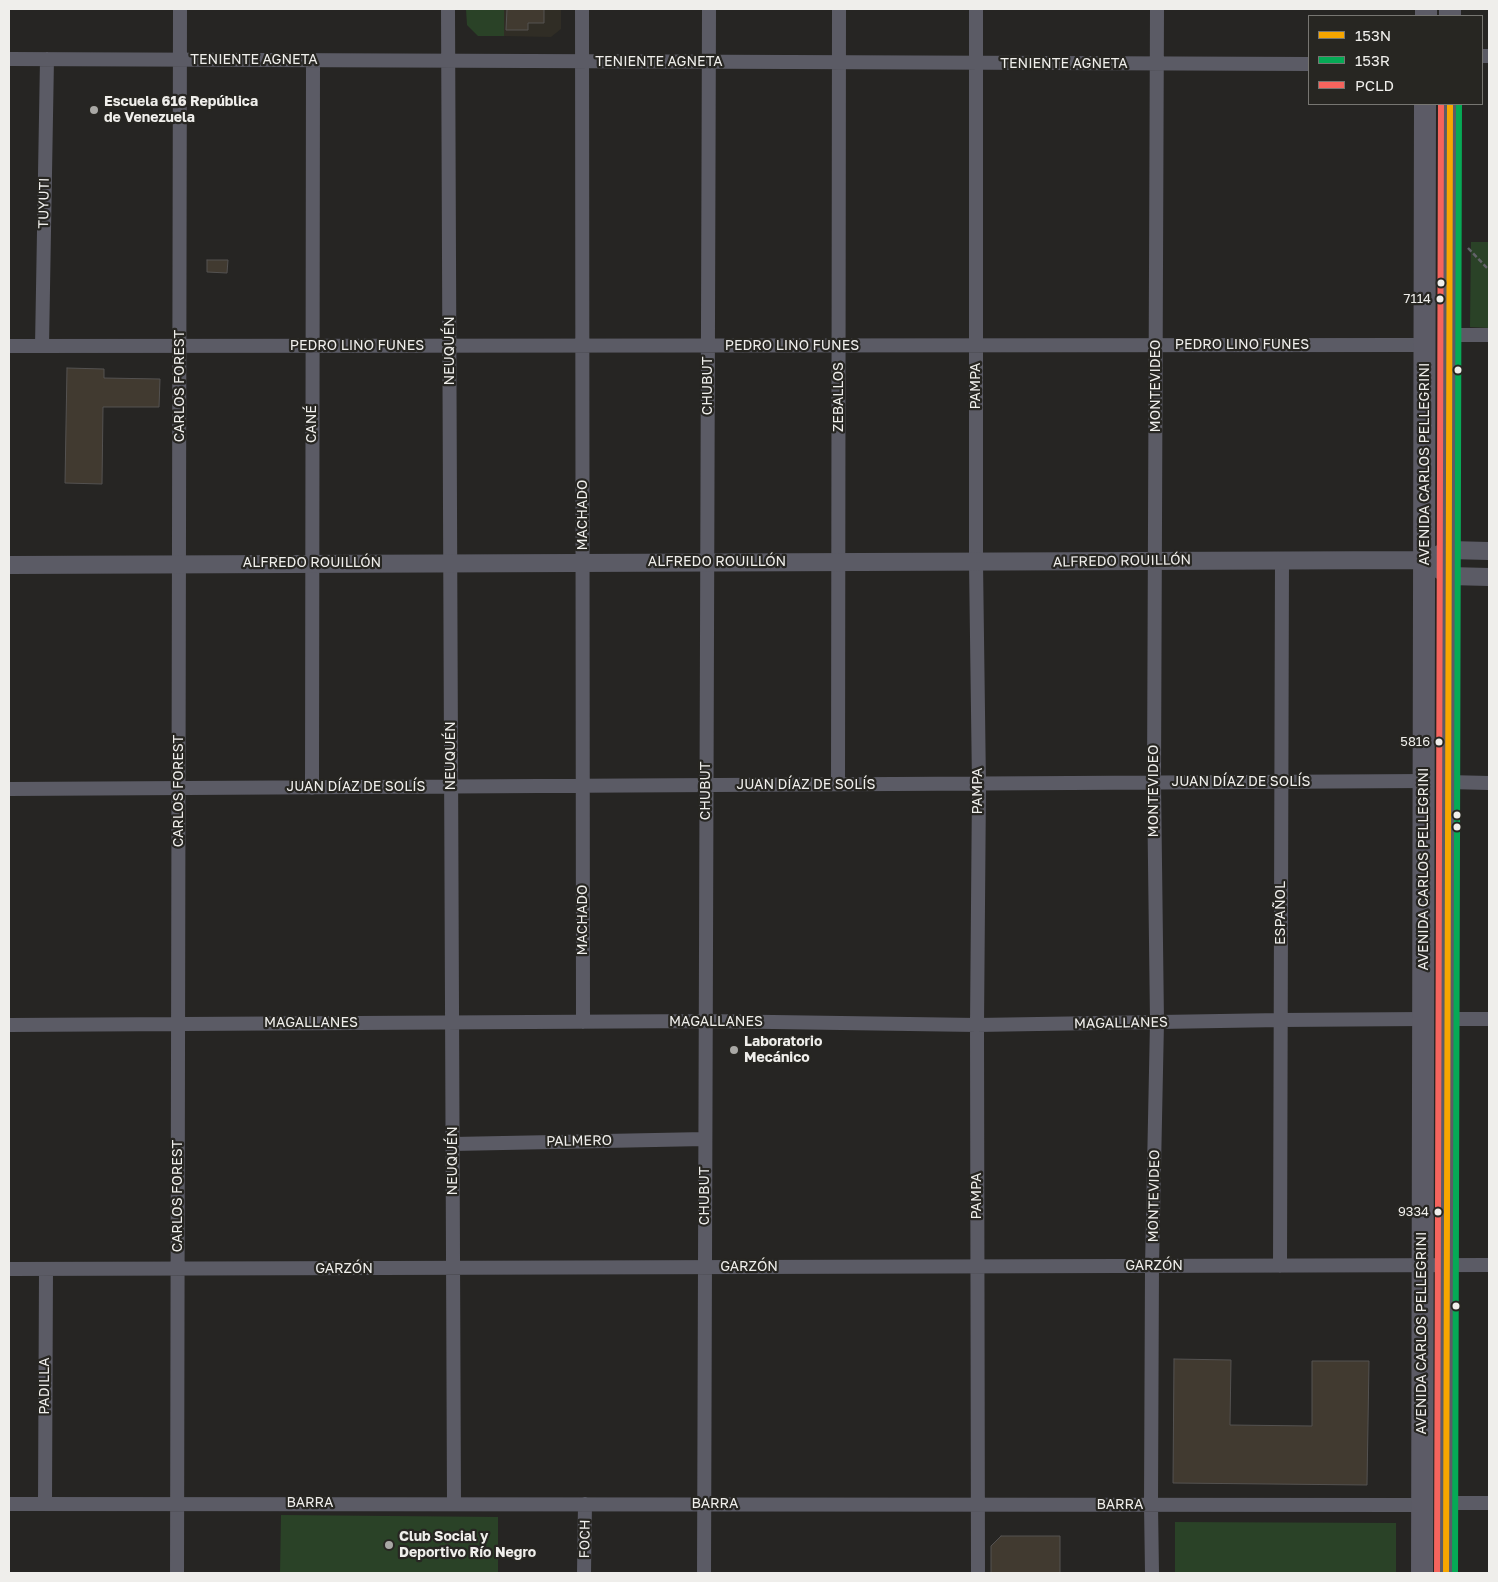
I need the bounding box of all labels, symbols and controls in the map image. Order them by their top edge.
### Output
legend [1308,15,1483,105]
text: 153N [1355,26,1391,44]
text: 153R [1355,51,1390,69]
street label: TENIENTE AGNETA [190,52,318,68]
street label: TENIENTE AGNETA [595,54,723,70]
street label: TENIENTE AGNETA [1000,56,1128,72]
text: PCLD [1355,76,1394,94]
place label: Escuela 616 República de Venezuela [104,94,258,126]
marker: Escuela 616 República de Venezuela [88,104,100,116]
street label: TUYUTI [35,177,53,229]
unlabelled marker [1436,278,1446,288]
place label: 7114 [1404,291,1431,307]
marker: 7114 [1435,294,1445,304]
street label: NEUQUÉN [442,316,458,386]
street label: CARLOS FOREST [172,330,188,442]
street label: PEDRO LINO FUNES [1175,337,1309,353]
street label: PEDRO LINO FUNES [290,338,424,354]
street label: PEDRO LINO FUNES [725,338,859,354]
street label: MONTEVIDEO [1148,340,1164,432]
street label: CHUBUT [700,357,716,415]
street label: ZEBALLOS [831,362,847,432]
street label: PAMPA [968,363,984,409]
street label: AVENIDA CARLOS PELLEGRINI [1417,363,1433,565]
unlabelled marker [1453,365,1463,375]
street label: CANÉ [304,405,320,443]
street label: MACHADO [575,480,591,550]
street label: ALFREDO ROUILLÓN [1053,551,1191,571]
street label: ALFREDO ROUILLÓN [648,554,786,570]
street label: ALFREDO ROUILLÓN [243,555,381,571]
street label: NEUQUÉN [443,721,459,791]
place label: 5816 [1400,734,1430,750]
street label: CARLOS FOREST [171,735,187,847]
marker: 5816 [1434,737,1444,747]
street label: MONTEVIDEO [1146,745,1162,837]
street label: CHUBUT [698,762,714,820]
street label: PAMPA [970,768,986,814]
street label: AVENIDA CARLOS PELLEGRINI [1416,768,1432,970]
street label: JUAN DÍAZ DE SOLÍS [1171,774,1311,790]
street label: JUAN DÍAZ DE SOLÍS [736,777,876,793]
street label: JUAN DÍAZ DE SOLÍS [286,779,426,795]
unlabelled marker [1452,810,1462,820]
unlabelled marker [1452,822,1462,832]
street label: ESPAÑOL [1273,881,1289,945]
street label: MACHADO [575,885,591,955]
street label: MAGALLANES [669,1014,763,1030]
street label: MAGALLANES [1074,1014,1168,1032]
street label: MAGALLANES [264,1015,358,1031]
place label: Laboratorio Mecánico [744,1034,822,1066]
marker: Laboratorio Mecánico [728,1044,740,1056]
street label: NEUQUÉN [445,1126,461,1196]
street label: PALMERO [546,1132,612,1150]
street label: CARLOS FOREST [170,1140,186,1252]
street label: MONTEVIDEO [1145,1149,1163,1243]
street label: CHUBUT [697,1167,713,1225]
street label: PAMPA [969,1173,985,1219]
place label: 9334 [1398,1204,1429,1220]
marker: 9334 [1433,1207,1443,1217]
street label: AVENIDA CARLOS PELLEGRINI [1414,1232,1430,1434]
street label: GARZÓN [1125,1258,1183,1274]
street label: GARZÓN [720,1259,778,1275]
street label: GARZÓN [315,1261,373,1277]
unlabelled marker [1451,1301,1461,1311]
street label: PADILLA [37,1357,53,1415]
street label: BARRA [287,1495,333,1511]
street label: BARRA [692,1496,738,1512]
street label: BARRA [1097,1497,1143,1513]
street label: FOCH [576,1519,594,1559]
place label: Club Social y Deportivo Río Negro [399,1529,536,1561]
marker: Club Social y Deportivo Río Negro [383,1539,395,1551]

